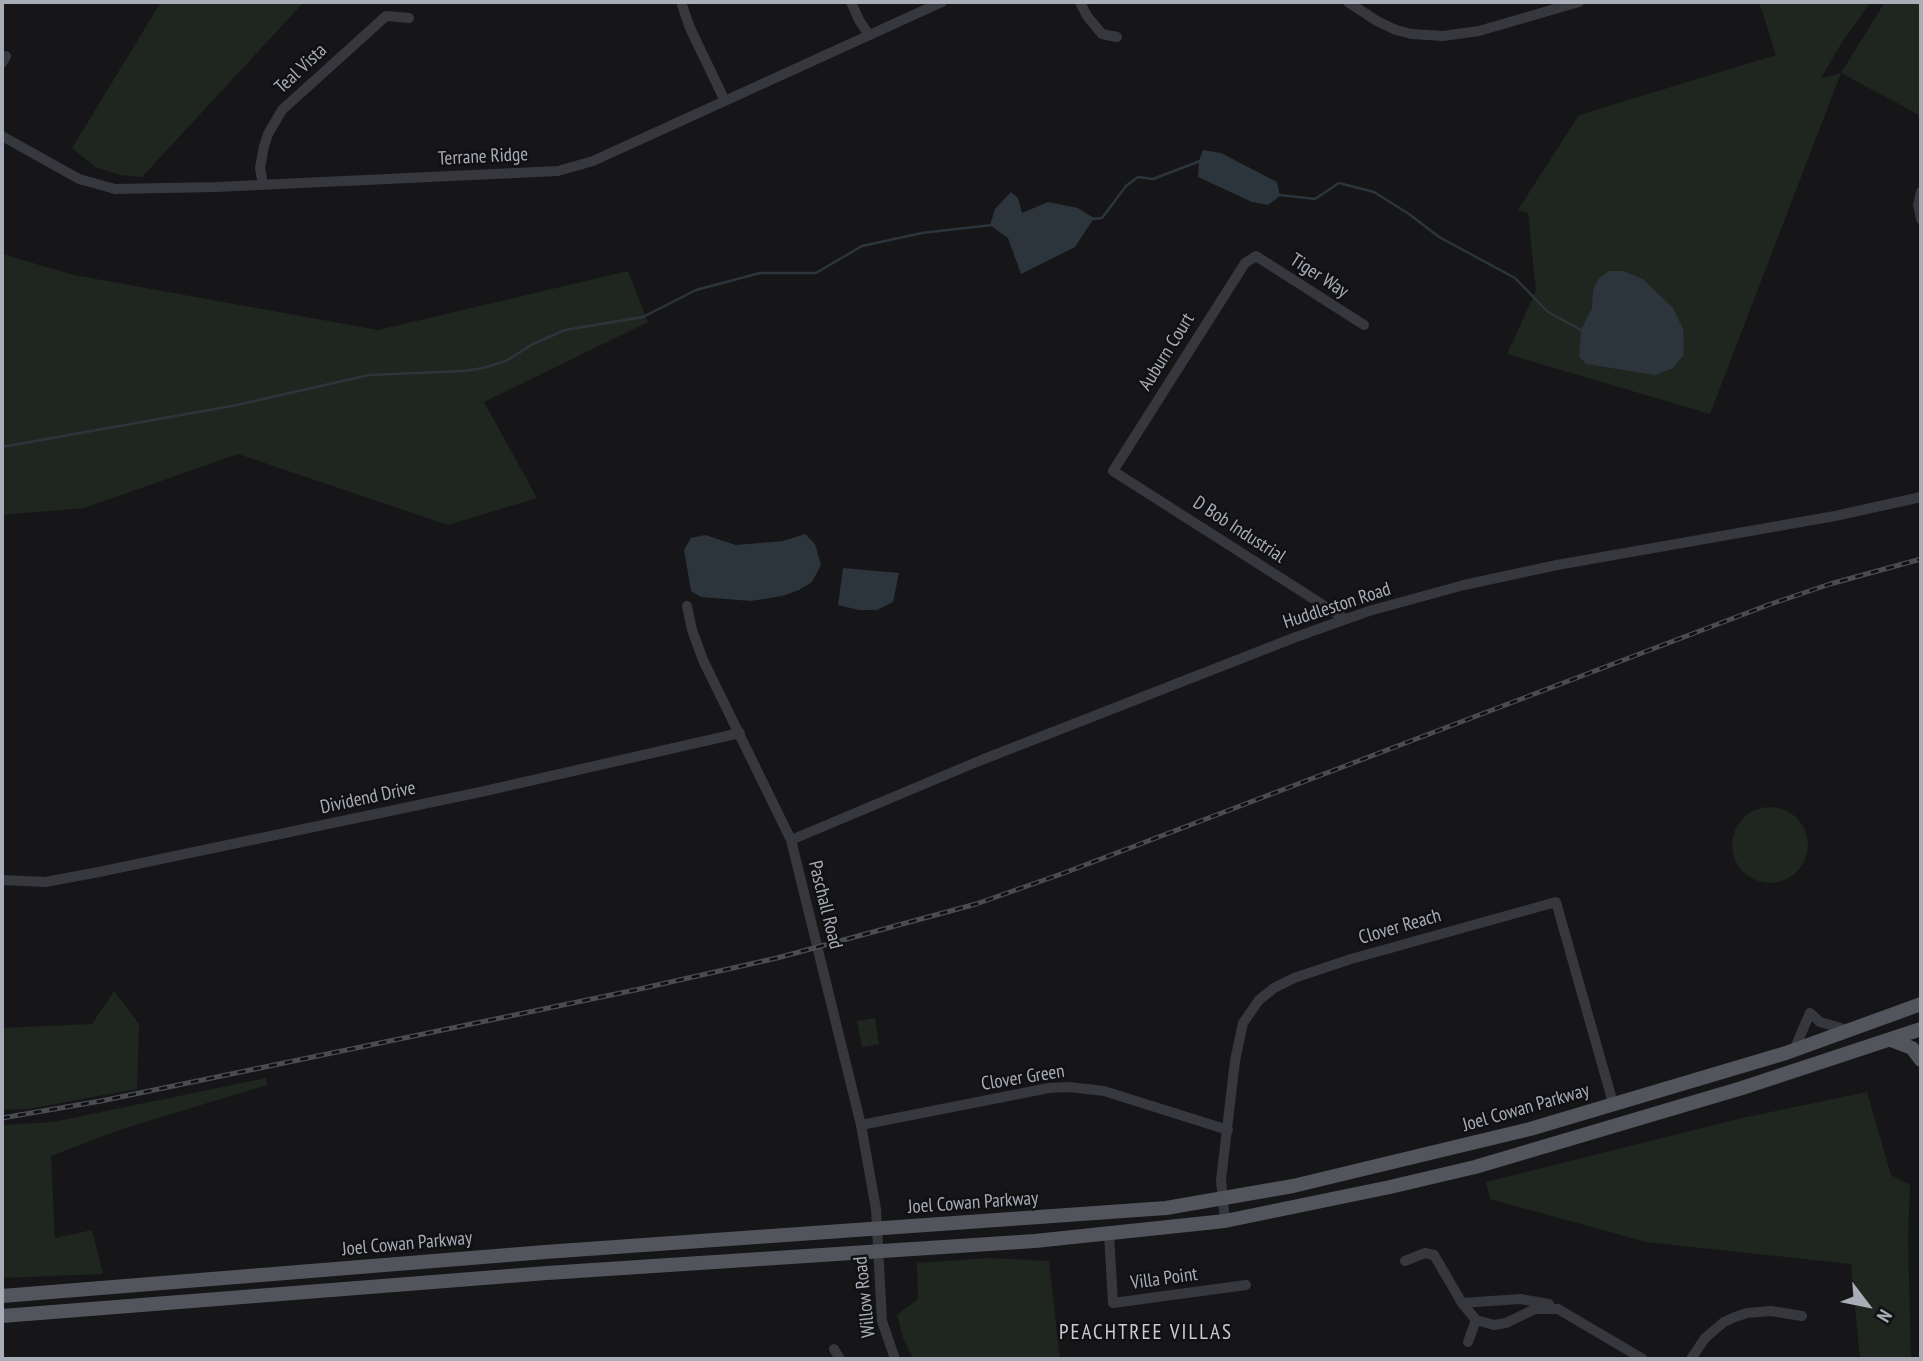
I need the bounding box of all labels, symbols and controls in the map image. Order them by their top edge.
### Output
street label: Teal Vista [270,39,332,99]
street label: Terrane Ridge [437,143,529,171]
street label: Tiger Way [1286,249,1352,303]
street label: Auburn Court [1134,309,1200,395]
street label: D Bob Industrial [1188,492,1290,568]
street label: Huddleston Road [1280,578,1394,634]
street label: Dividend Drive [318,777,418,819]
street label: Paschall Road [803,859,847,951]
street label: Clover Reach [1356,904,1444,950]
street label: Clover Green [980,1060,1066,1096]
street label: Joel Cowan Parkway [1460,1079,1592,1137]
street label: Joel Cowan Parkway [907,1187,1039,1219]
street label: Joel Cowan Parkway [341,1227,473,1261]
street label: Willow Road [849,1255,881,1339]
street label: Villa Point [1129,1263,1199,1295]
north arrow [1832,1270,1902,1340]
text: N [1872,1305,1898,1327]
district label: PEACHTREE VILLAS [1061,1320,1231,1346]

